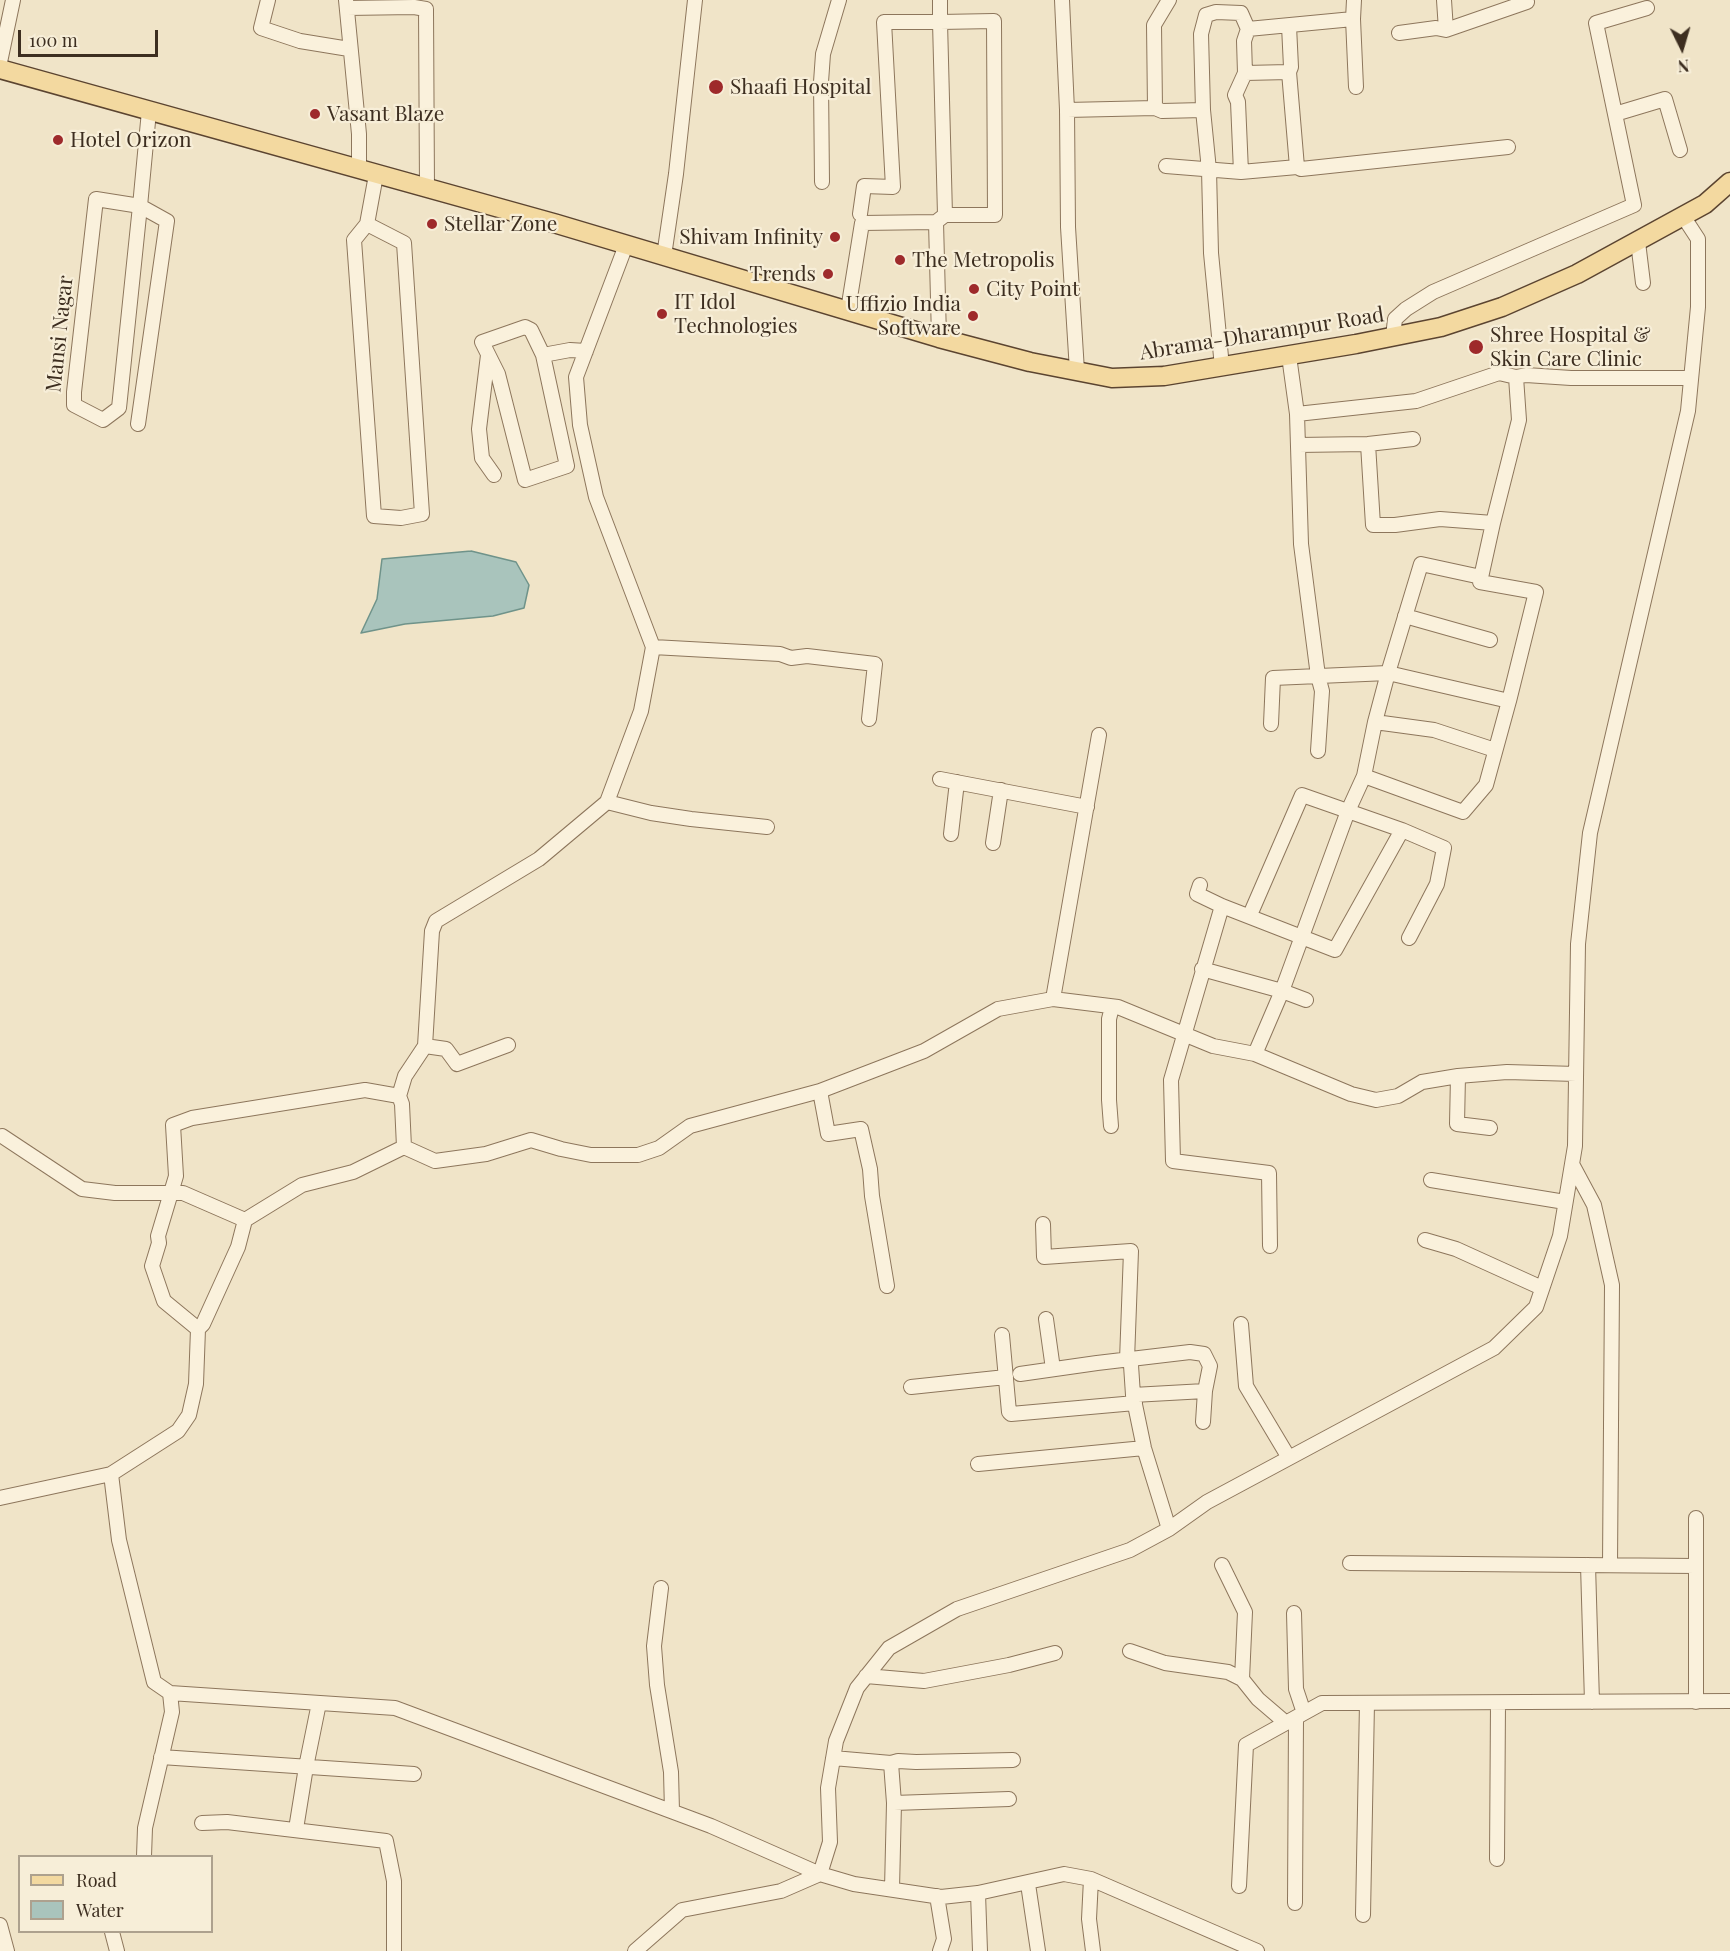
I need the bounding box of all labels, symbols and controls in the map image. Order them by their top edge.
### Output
scale bar [21,18,160,56]
north arrow [1652,18,1712,78]
text: 100 m [29,28,78,52]
text: N [1677,55,1690,77]
place label: Shaafi Hospital [730,74,872,100]
marker: Shaafi Hospital [707,78,725,96]
place label: Vasant Blaze [327,101,444,127]
marker: Vasant Blaze [308,107,322,121]
place label: Hotel Orizon [70,127,191,153]
marker: Hotel Orizon [51,133,65,147]
place label: Stellar Zone [444,211,557,237]
marker: Stellar Zone [425,217,439,231]
place label: Shivam Infinity [679,224,823,250]
marker: Shivam Infinity [828,230,842,244]
place label: The Metropolis [912,247,1055,273]
marker: The Metropolis [893,253,907,267]
place label: Trends [749,261,816,287]
marker: Trends [821,267,835,281]
street label: Mansi Nagar [41,274,79,394]
place label: City Point [986,276,1080,302]
marker: City Point [967,282,981,296]
place label: IT Idol Technologies [674,289,798,339]
place label: Uffizio India Software [846,291,961,341]
street label: Abrama-Dharampur Road [1138,302,1386,366]
marker: IT Idol Technologies [655,307,669,321]
marker: Uffizio India Software [966,309,980,323]
place label: Shree Hospital & Skin Care Clinic [1490,322,1651,372]
marker: Shree Hospital & Skin Care Clinic [1467,338,1485,356]
legend [18,1855,213,1933]
text: Road [76,1868,117,1892]
text: Water [76,1898,124,1922]

